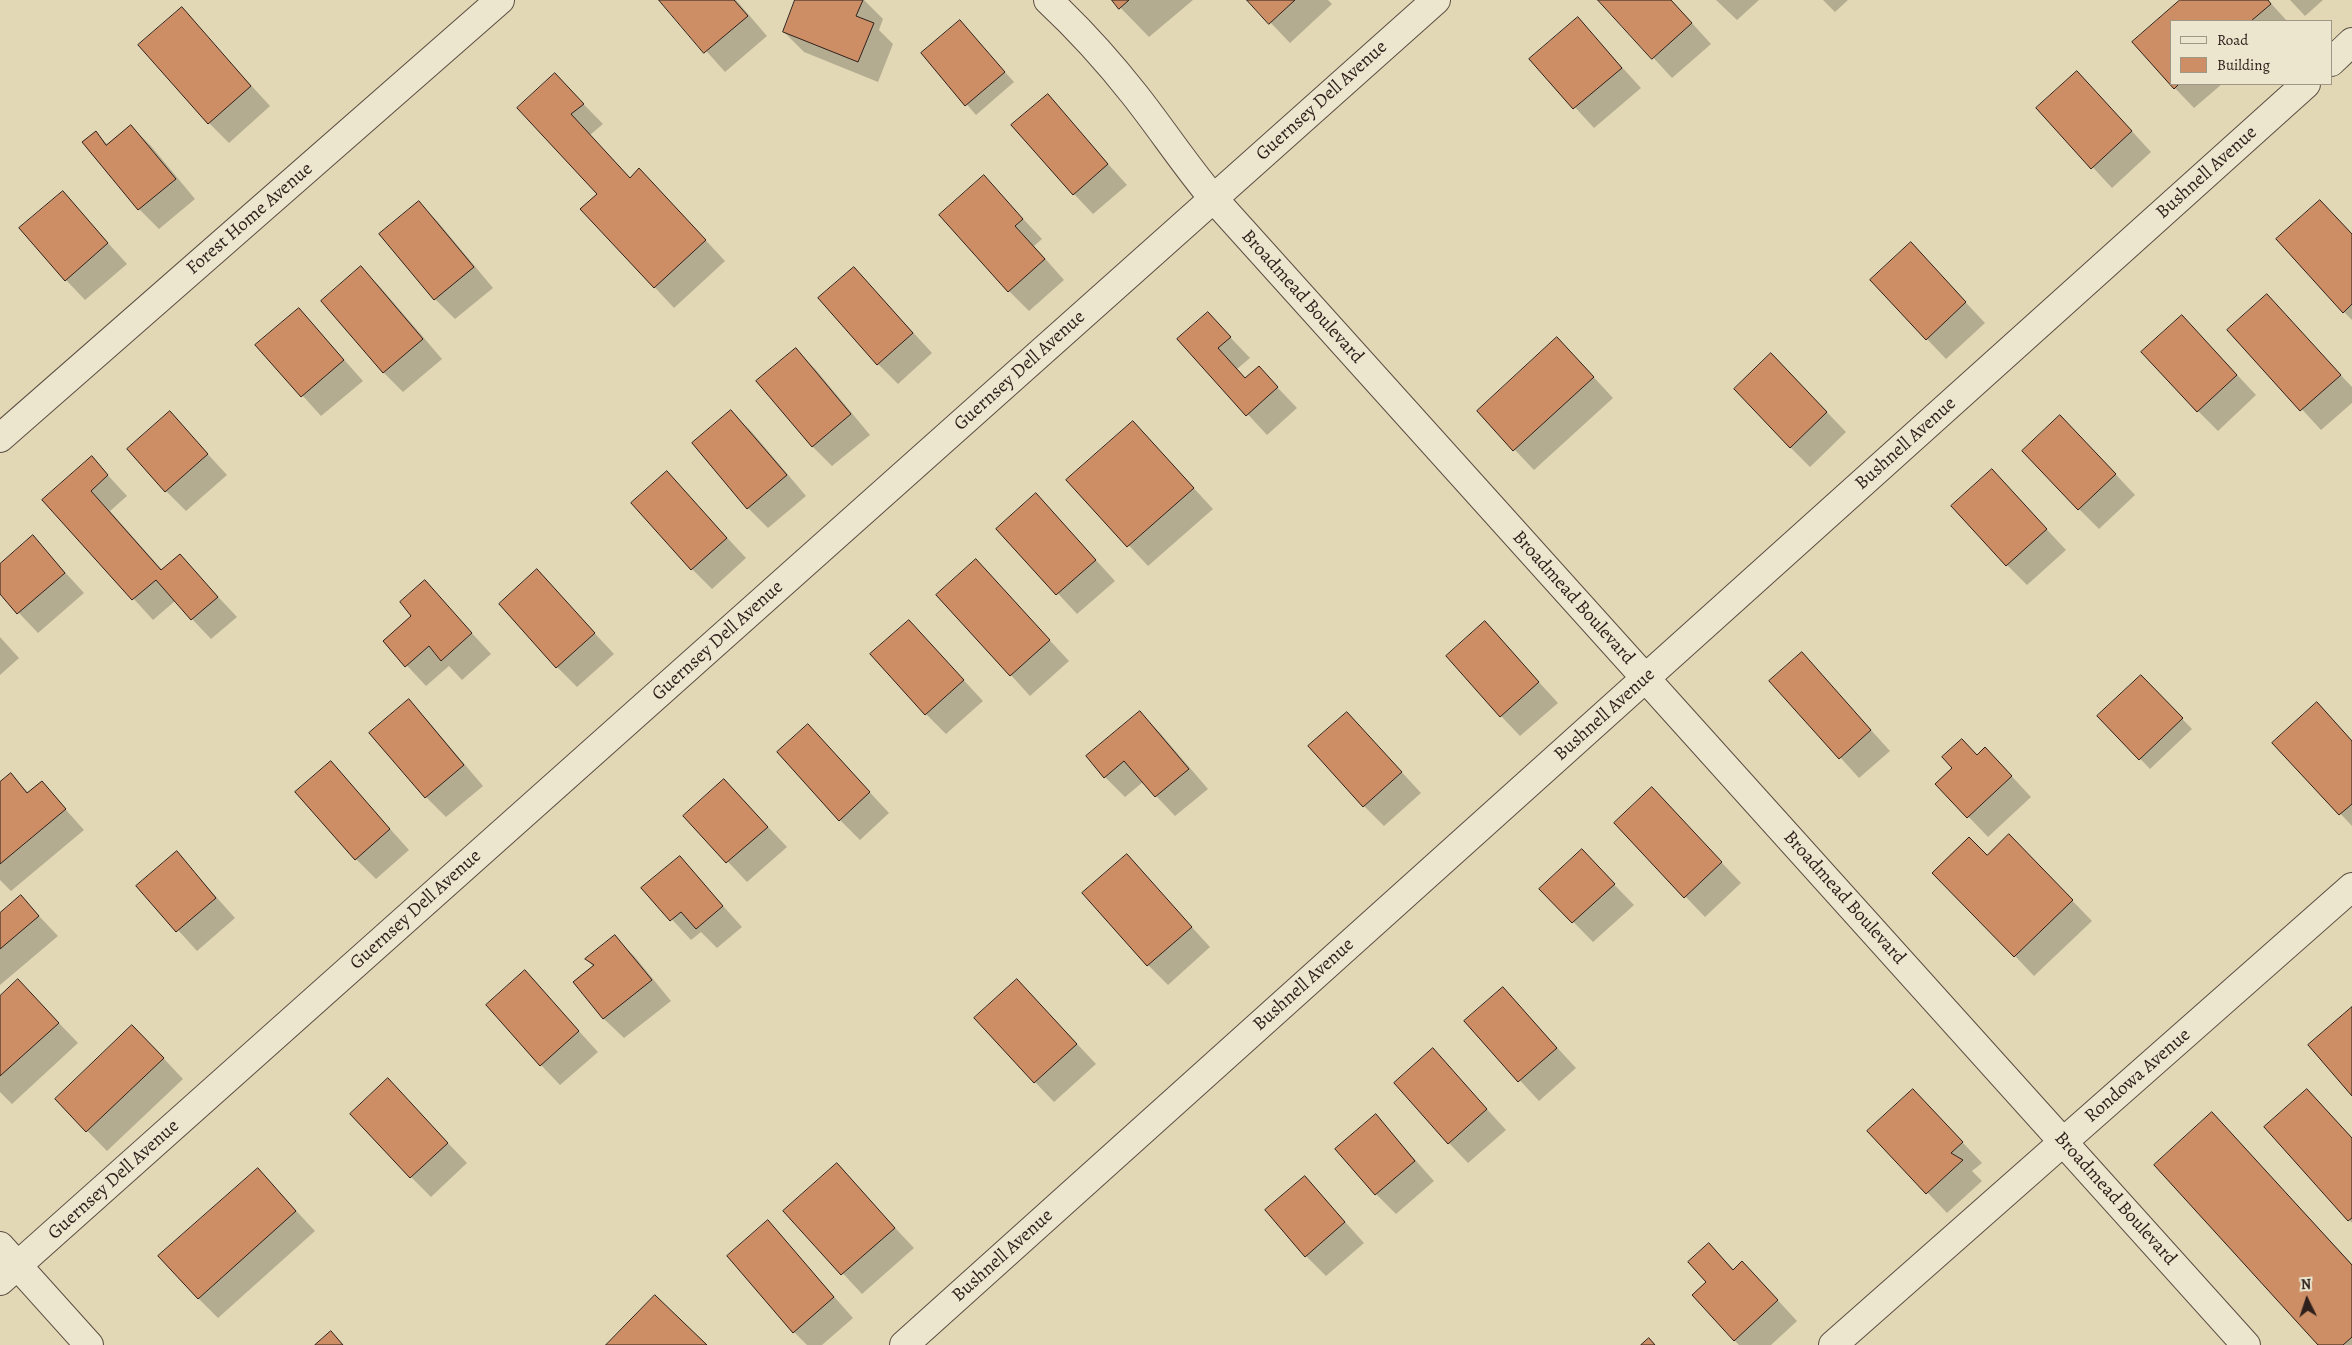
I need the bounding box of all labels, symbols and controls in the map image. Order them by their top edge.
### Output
legend [2170,20,2332,85]
text: Road [2217,30,2248,50]
street label: Guernsey Dell Avenue [1252,36,1392,166]
text: Building [2217,55,2270,75]
street label: Bushnell Avenue [2152,122,2262,224]
street label: Forest Home Avenue [182,158,318,280]
street label: Broadmead Boulevard [1236,225,1368,369]
street label: Guernsey Dell Avenue [950,306,1090,436]
street label: Bushnell Avenue [1851,393,1961,495]
street label: Broadmead Boulevard [1507,526,1639,670]
street label: Guernsey Dell Avenue [648,576,788,706]
street label: Bushnell Avenue [1550,664,1660,766]
street label: Broadmead Boulevard [1778,826,1910,970]
street label: Guernsey Dell Avenue [346,845,486,975]
street label: Bushnell Avenue [1249,934,1359,1036]
street label: Rondowa Avenue [2080,1024,2196,1128]
street label: Guernsey Dell Avenue [44,1115,184,1245]
street label: Broadmead Boulevard [2049,1127,2181,1271]
street label: Bushnell Avenue [948,1205,1058,1307]
north arrow [2282,1275,2332,1325]
text: N [2300,1275,2312,1294]

